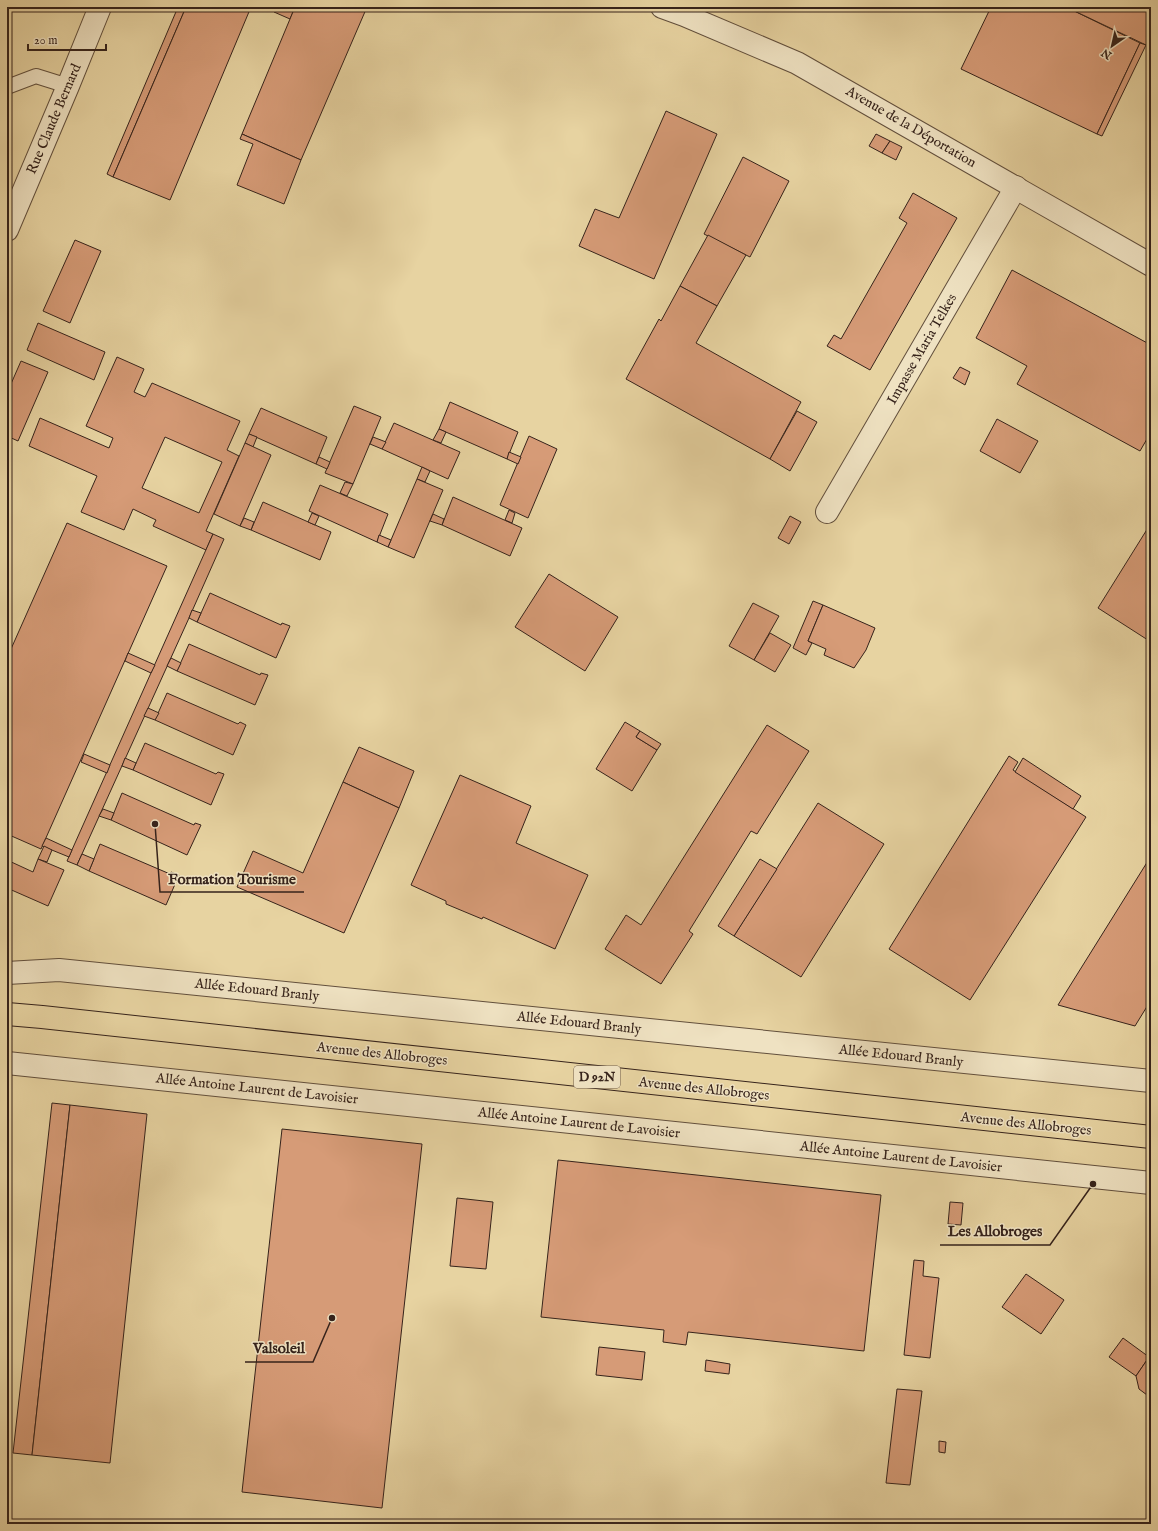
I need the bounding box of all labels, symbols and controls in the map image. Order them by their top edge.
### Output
scale bar [28,26,106,52]
north arrow [1092,26,1132,66]
text: 20 m [34,33,57,48]
text: N [1099,45,1116,62]
street label: Rue Claude Bernard [23,61,86,177]
street label: Avenue de la Déportation [842,82,980,172]
street label: Impasse Maria Telkes [883,290,961,408]
callout: Formation Tourisme [160,865,304,892]
text: Formation Tourisme [168,870,296,889]
street label: Allée Edouard Branly [193,974,320,1005]
street label: Allée Edouard Branly [515,1007,642,1038]
street label: Avenue des Allobroges [315,1038,448,1070]
street label: Allée Edouard Branly [837,1040,964,1071]
road number: D 92N [574,1066,620,1088]
street label: Allée Antoine Laurent de Lavoisier [154,1069,359,1109]
street label: Avenue des Allobroges [637,1073,770,1105]
street label: Allée Antoine Laurent de Lavoisier [476,1103,681,1143]
street label: Avenue des Allobroges [959,1108,1092,1140]
street label: Allée Antoine Laurent de Lavoisier [798,1137,1003,1177]
callout: Les Allobroges [940,1218,1050,1245]
text: Les Allobroges [948,1222,1043,1241]
callout: Valsoleil [245,1335,313,1362]
text: Valsoleil [252,1339,306,1358]

